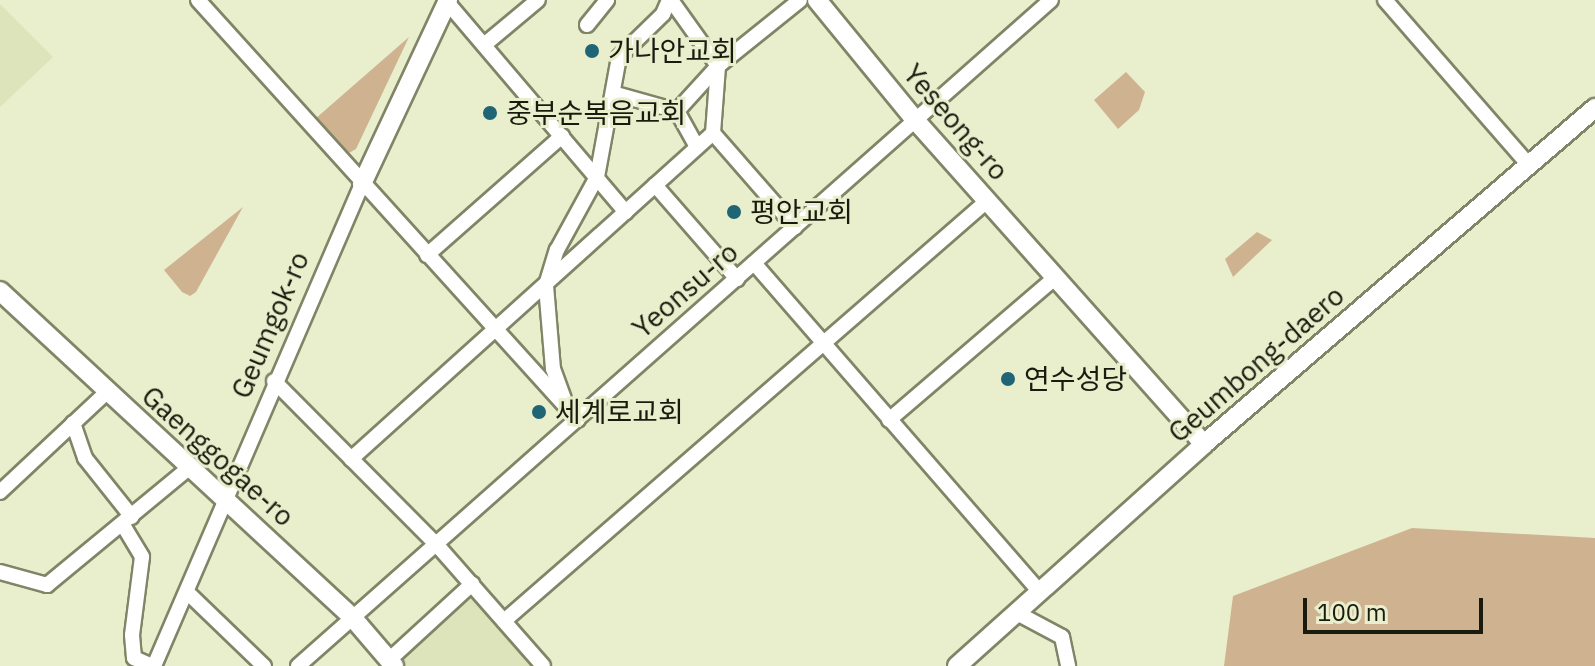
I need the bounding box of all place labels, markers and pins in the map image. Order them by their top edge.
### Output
place label: 가나안교회 [608,34,737,68]
marker: 가나안교회 [583,42,601,60]
place label: 중부순복음교회 [506,96,686,130]
marker: 중부순복음교회 [481,104,499,122]
place label: 평안교회 [750,195,853,229]
marker: 평안교회 [725,203,743,221]
place label: 연수성당 [1024,362,1127,396]
marker: 연수성당 [999,370,1017,388]
place label: 세계로교회 [555,395,684,429]
marker: 세계로교회 [530,403,548,421]

